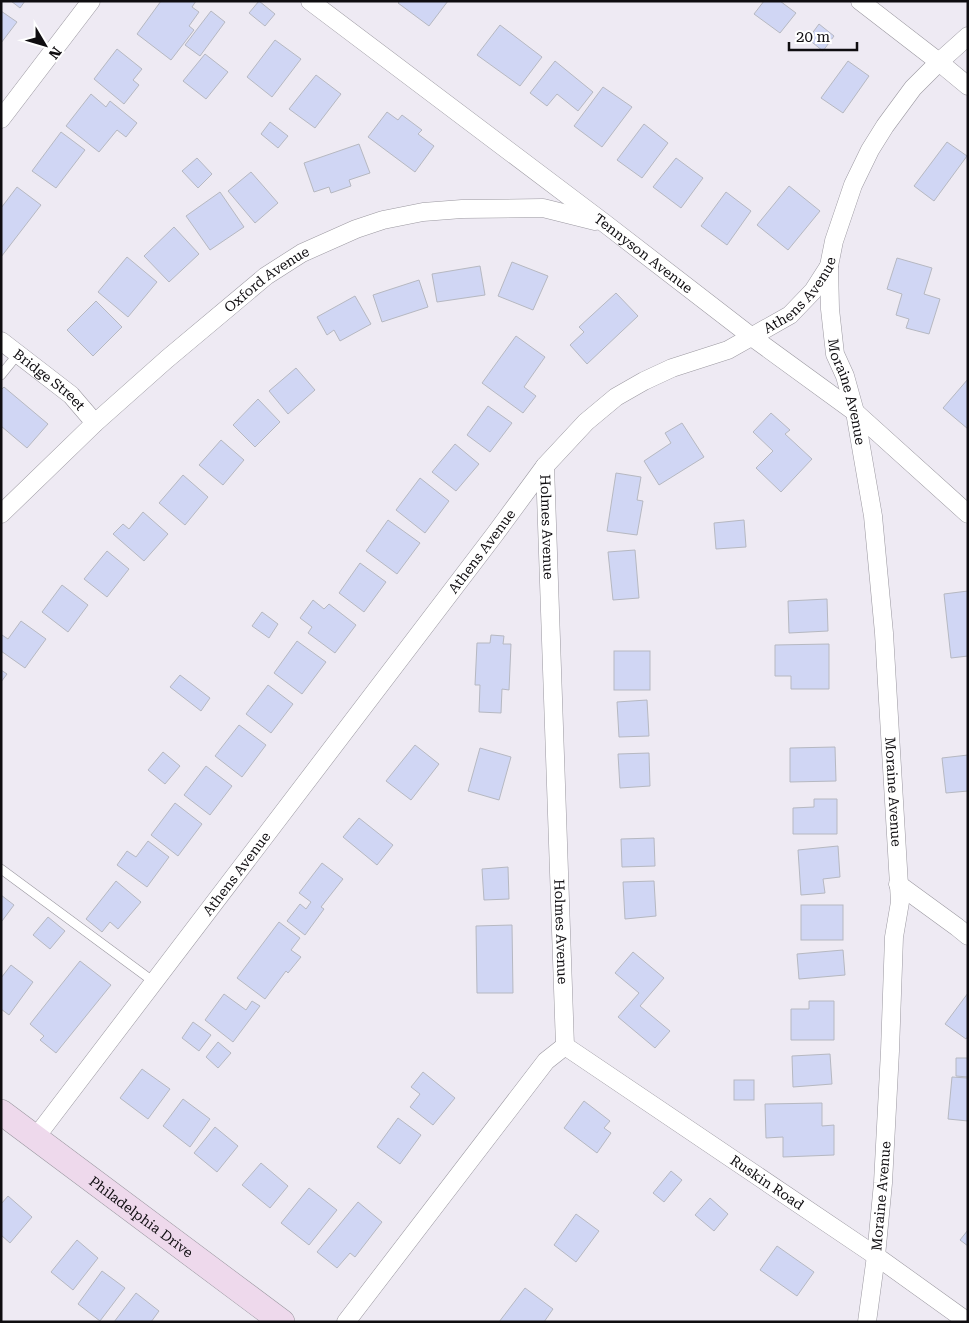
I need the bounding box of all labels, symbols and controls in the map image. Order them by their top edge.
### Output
north arrow [20,20,70,70]
scale bar [789,20,856,52]
text: 20 m [796,28,831,46]
text: N [45,44,65,62]
street label: Tennyson Avenue [591,210,696,296]
street label: Oxford Avenue [221,243,312,316]
street label: Athens Avenue [761,255,839,336]
street label: Moraine Avenue [825,338,869,446]
street label: Bridge Street [11,346,88,413]
street label: Holmes Avenue [537,474,557,580]
street label: Athens Avenue [445,506,519,596]
street label: Moraine Avenue [882,736,905,848]
street label: Athens Avenue [200,828,274,919]
street label: Holmes Avenue [551,879,571,985]
street label: Moraine Avenue [868,1140,894,1251]
street label: Ruskin Road [727,1152,807,1213]
street label: Philadelphia Drive [86,1173,196,1261]

